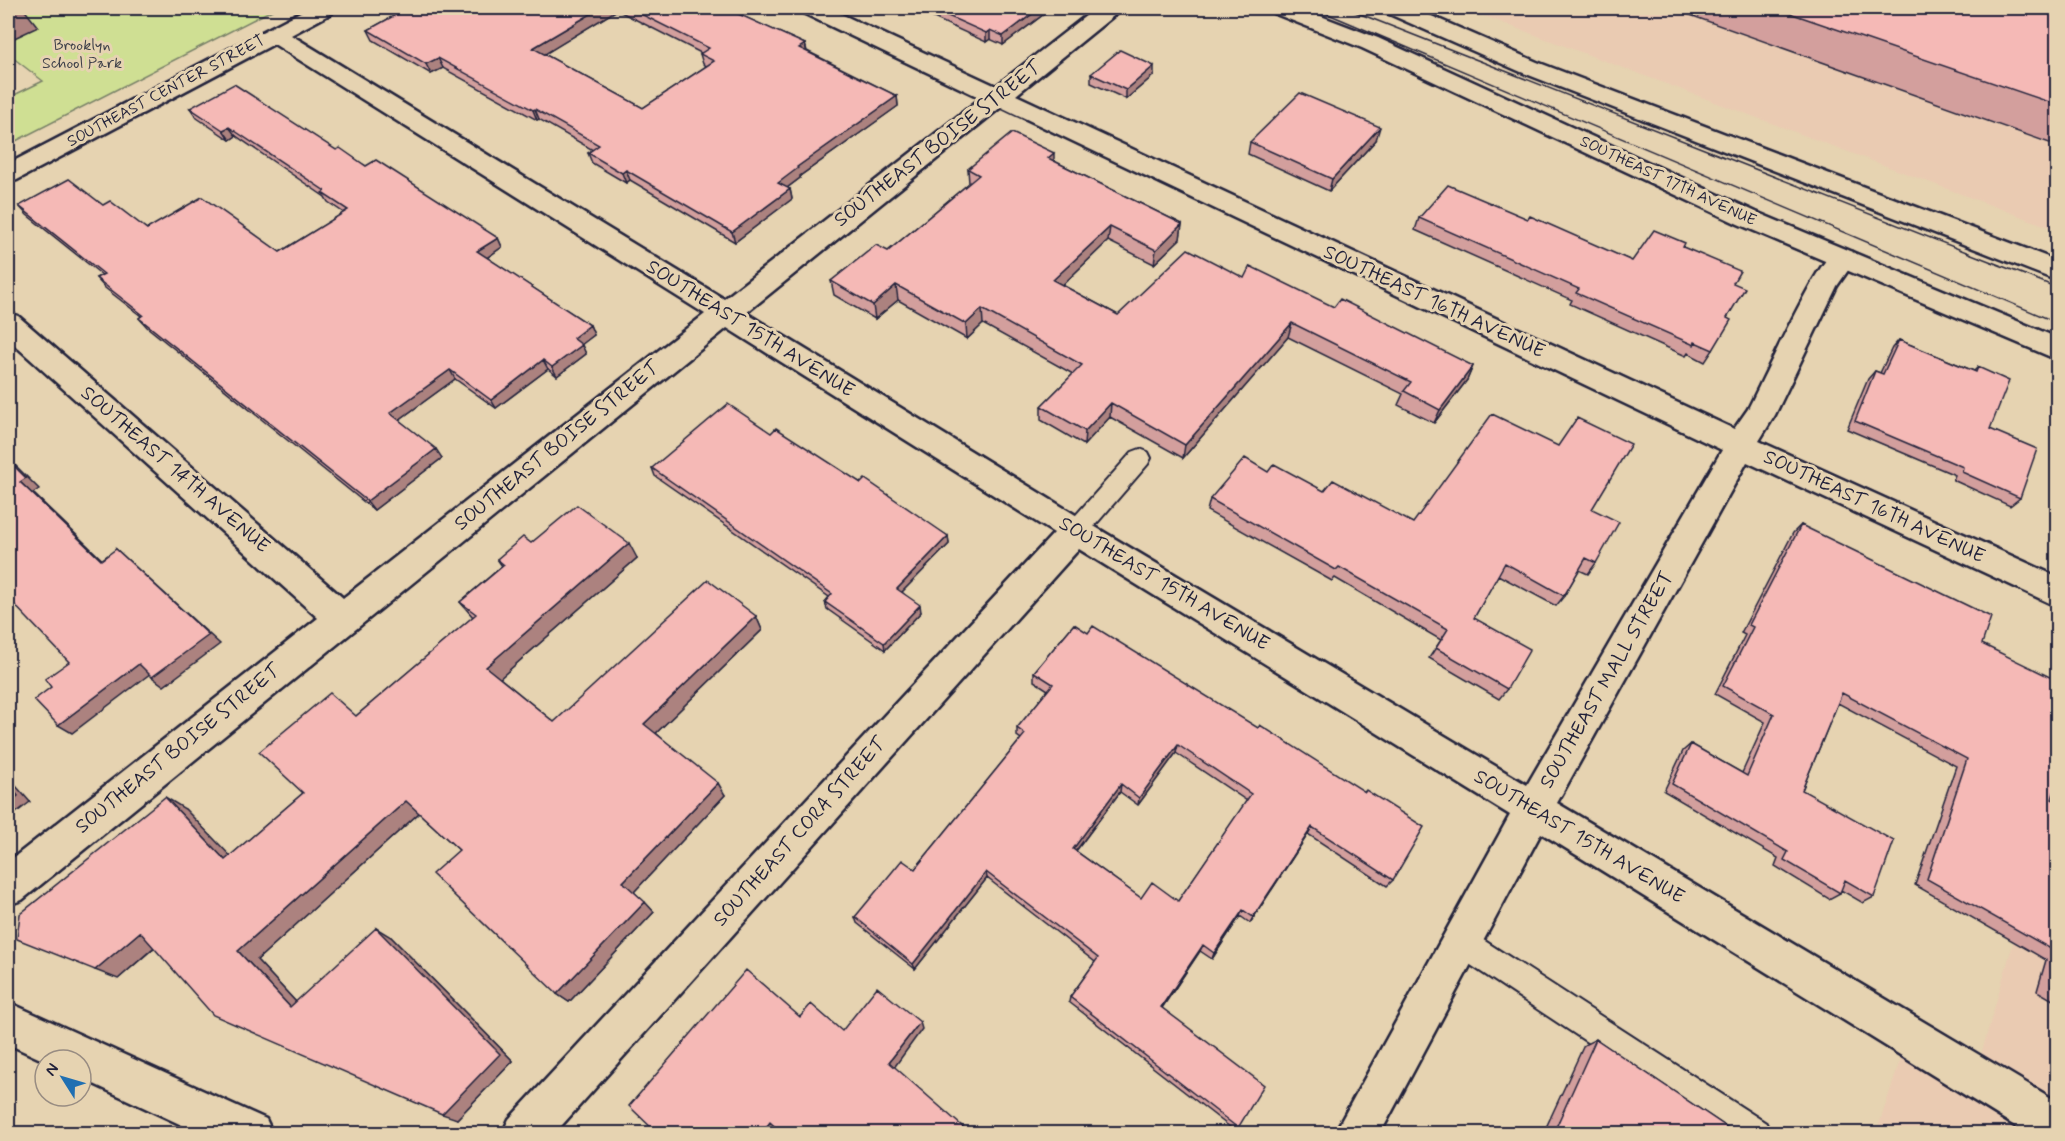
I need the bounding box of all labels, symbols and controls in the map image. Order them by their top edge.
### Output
street label: SOUTHEAST CENTER STREET [64,30,268,152]
park label: Brooklyn School Park [42,35,122,74]
street label: SOUTHEAST BOISE STREET [829,53,1049,234]
street label: SOUTHEAST 17TH AVENUE [1576,131,1760,231]
street label: SOUTHEAST 16TH AVENUE [1319,239,1549,365]
street label: SOUTHEAST 15TH AVENUE [641,254,859,404]
street label: SOUTHEAST BOISE STREET [449,354,666,537]
street label: SOUTHEAST 14TH AVENUE [75,380,275,560]
street label: SOUTHEAST 16TH AVENUE [1759,444,1989,570]
street label: SOUTHEAST 15TH AVENUE [1054,510,1274,658]
street label: SOUTHEAST MALL STREET [1534,566,1680,794]
street label: SOUTHEAST BOISE STREET [70,657,287,840]
street label: SOUTHEAST CORA STREET [707,730,893,933]
street label: SOUTHEAST 15TH AVENUE [1469,763,1689,911]
north arrow [33,1048,93,1108]
text: N [41,1059,64,1080]

